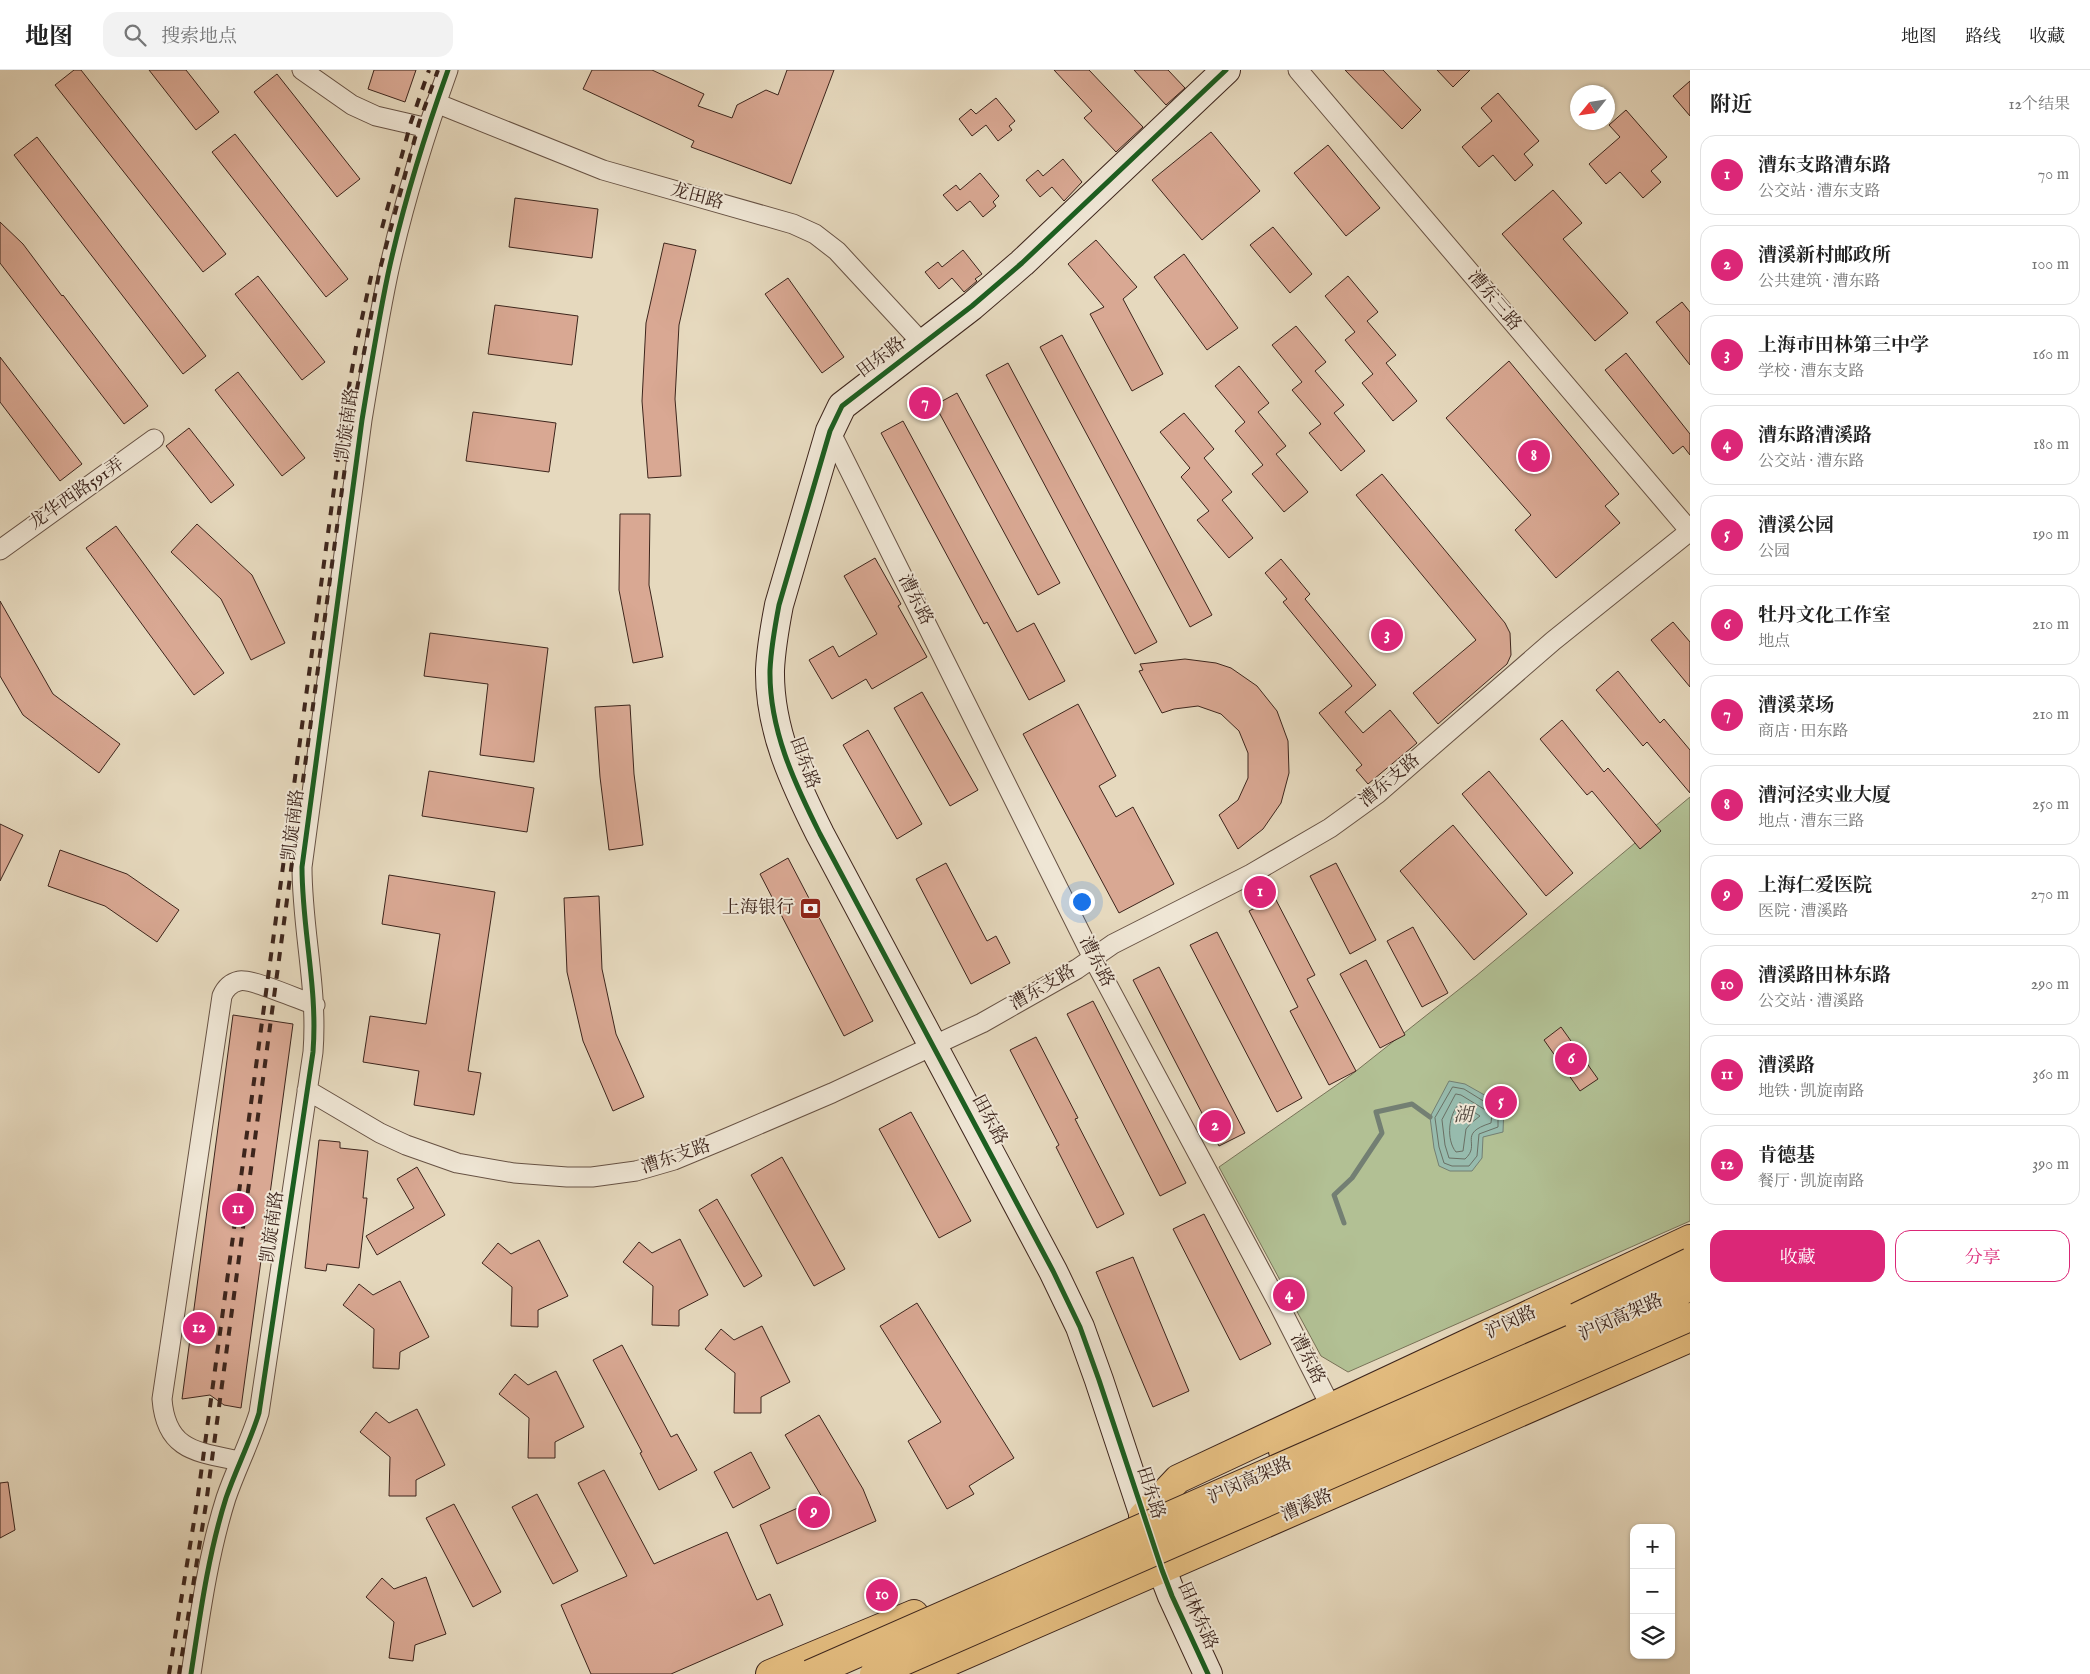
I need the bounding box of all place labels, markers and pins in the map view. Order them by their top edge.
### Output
pin: 7 [909,384,941,422]
pin: 8 [1518,437,1550,475]
pin: 3 [1371,616,1403,654]
pin: 1 [1244,873,1276,911]
bank icon: 上海银行 [798,896,822,920]
place label: 上海银行 [722,897,794,920]
pin: 6 [1555,1040,1587,1078]
pin: 5 [1485,1083,1517,1121]
pin: 2 [1199,1107,1231,1145]
pin: 11 [222,1190,254,1228]
pin: 4 [1273,1276,1305,1314]
pin: 12 [183,1309,215,1347]
pin: 9 [798,1493,830,1531]
pin: 10 [866,1576,898,1614]

